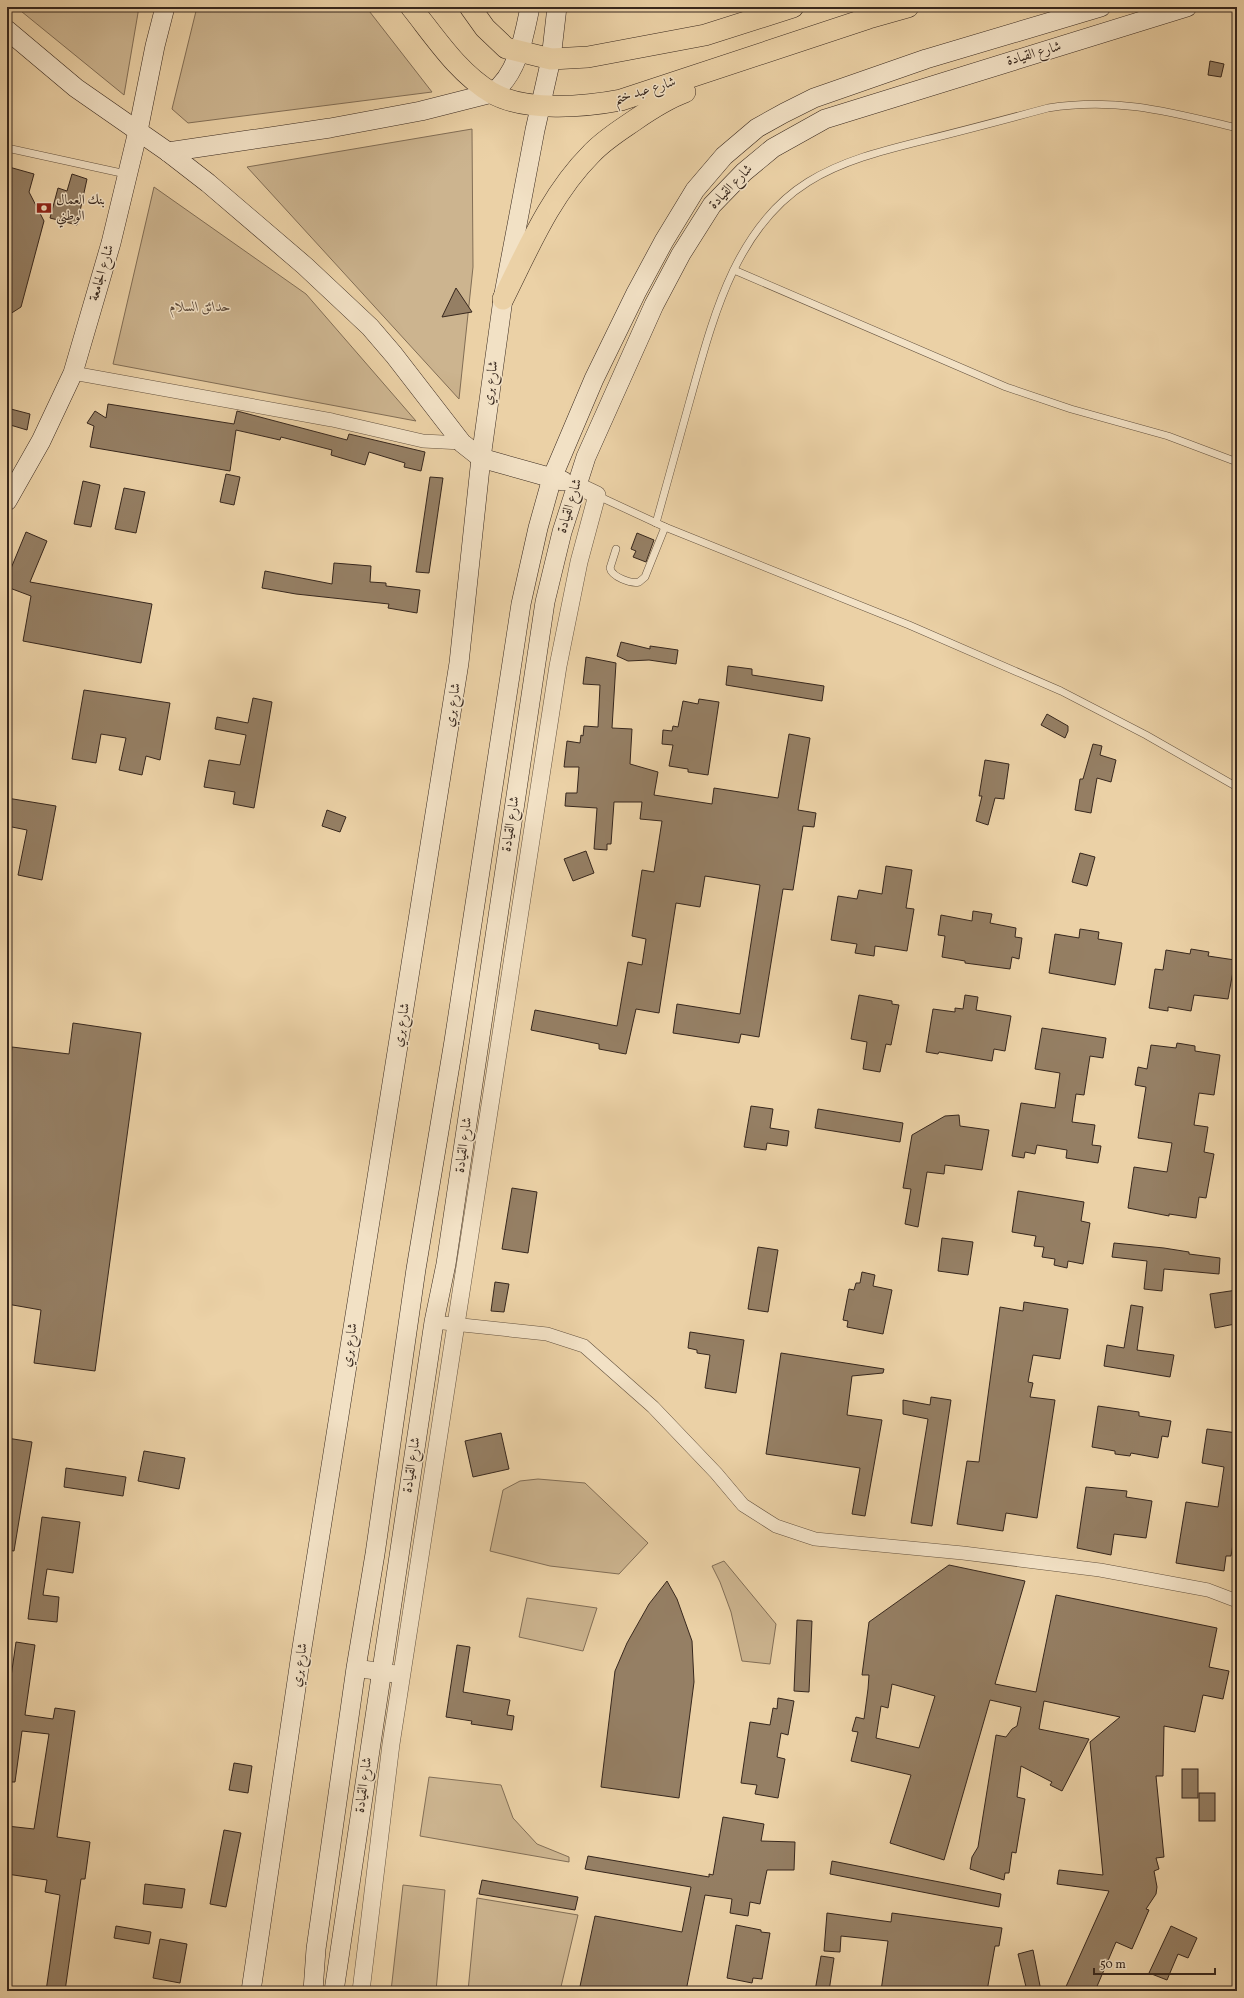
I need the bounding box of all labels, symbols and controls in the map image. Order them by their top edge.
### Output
street label: شارع القيادة [1004,37,1064,72]
street label: شارع عبد ختم [612,73,679,112]
street label: شارع القيادة [705,160,758,214]
place label: بنك العمال الوطني [56,191,105,228]
bank icon: بنك العمال الوطني [35,199,53,217]
street label: شارع الجامعة [85,242,120,304]
park label: حدائق السلام [169,298,231,319]
street label: شارع بري [478,360,504,406]
street label: شارع القيادة [553,476,588,536]
street label: شارع بري [440,682,467,729]
street label: شارع القيادة [497,795,526,853]
street label: شارع بري [389,1001,416,1049]
street label: شارع القيادة [451,1116,478,1174]
street label: شارع بري [337,1322,364,1369]
street label: شارع القيادة [398,1436,427,1494]
street label: شارع بري [287,1642,314,1689]
street label: شارع القيادة [351,1756,378,1814]
scale bar [1094,1950,1215,1976]
text: 50 m [1100,1957,1126,1973]

